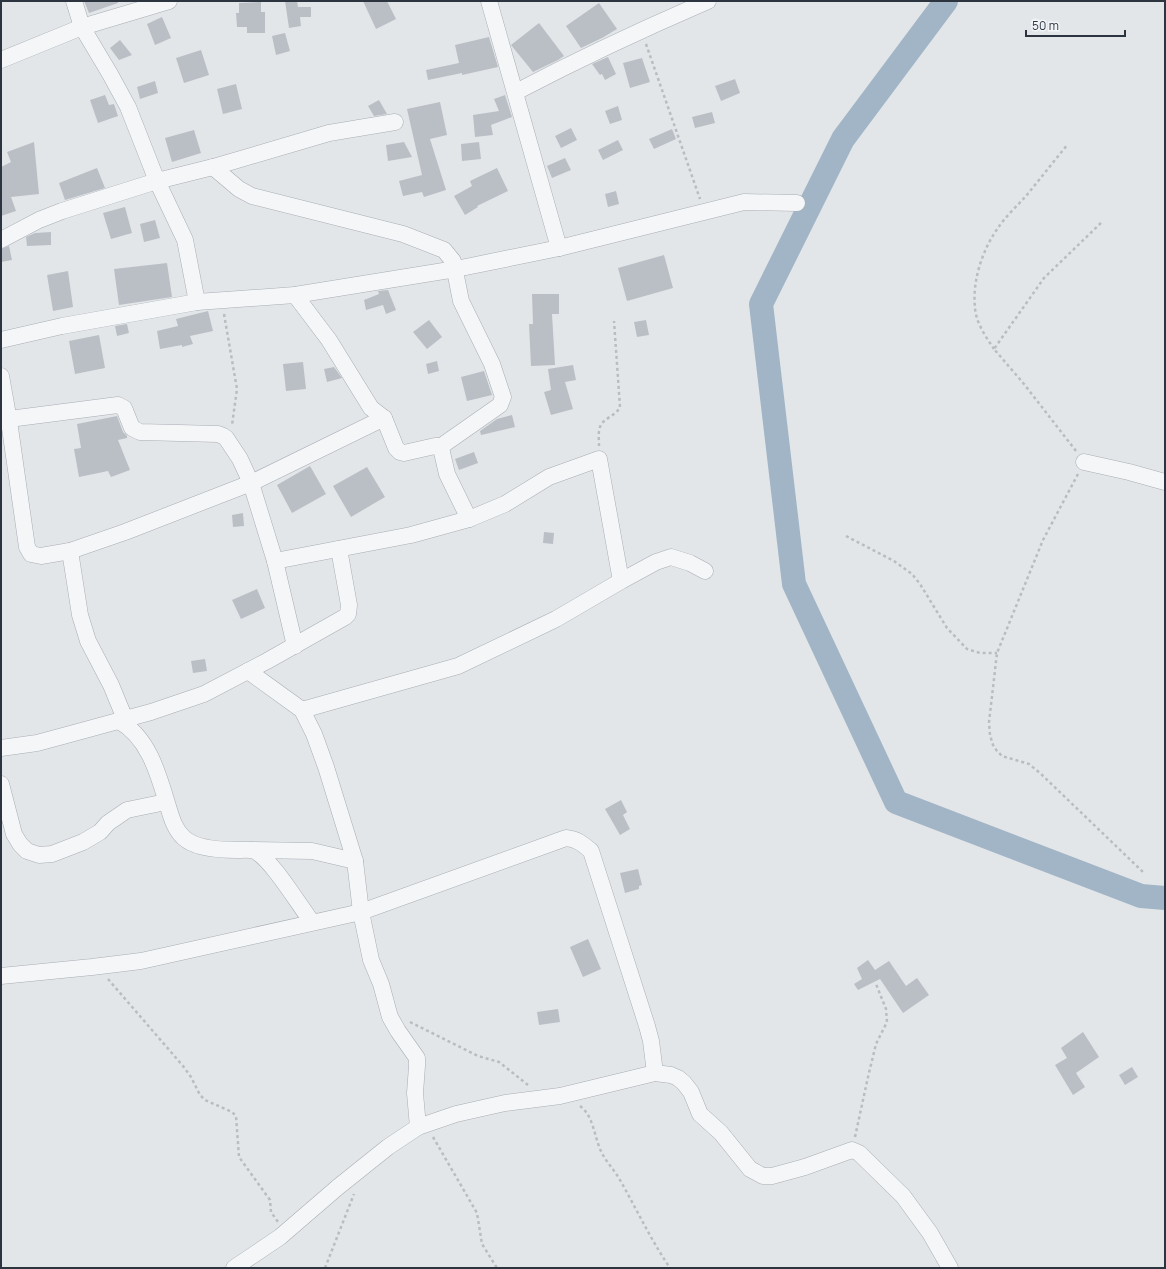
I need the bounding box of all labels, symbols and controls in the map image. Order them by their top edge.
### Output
scale bar [1026,12,1125,38]
text: 50 m [1032,17,1059,34]

